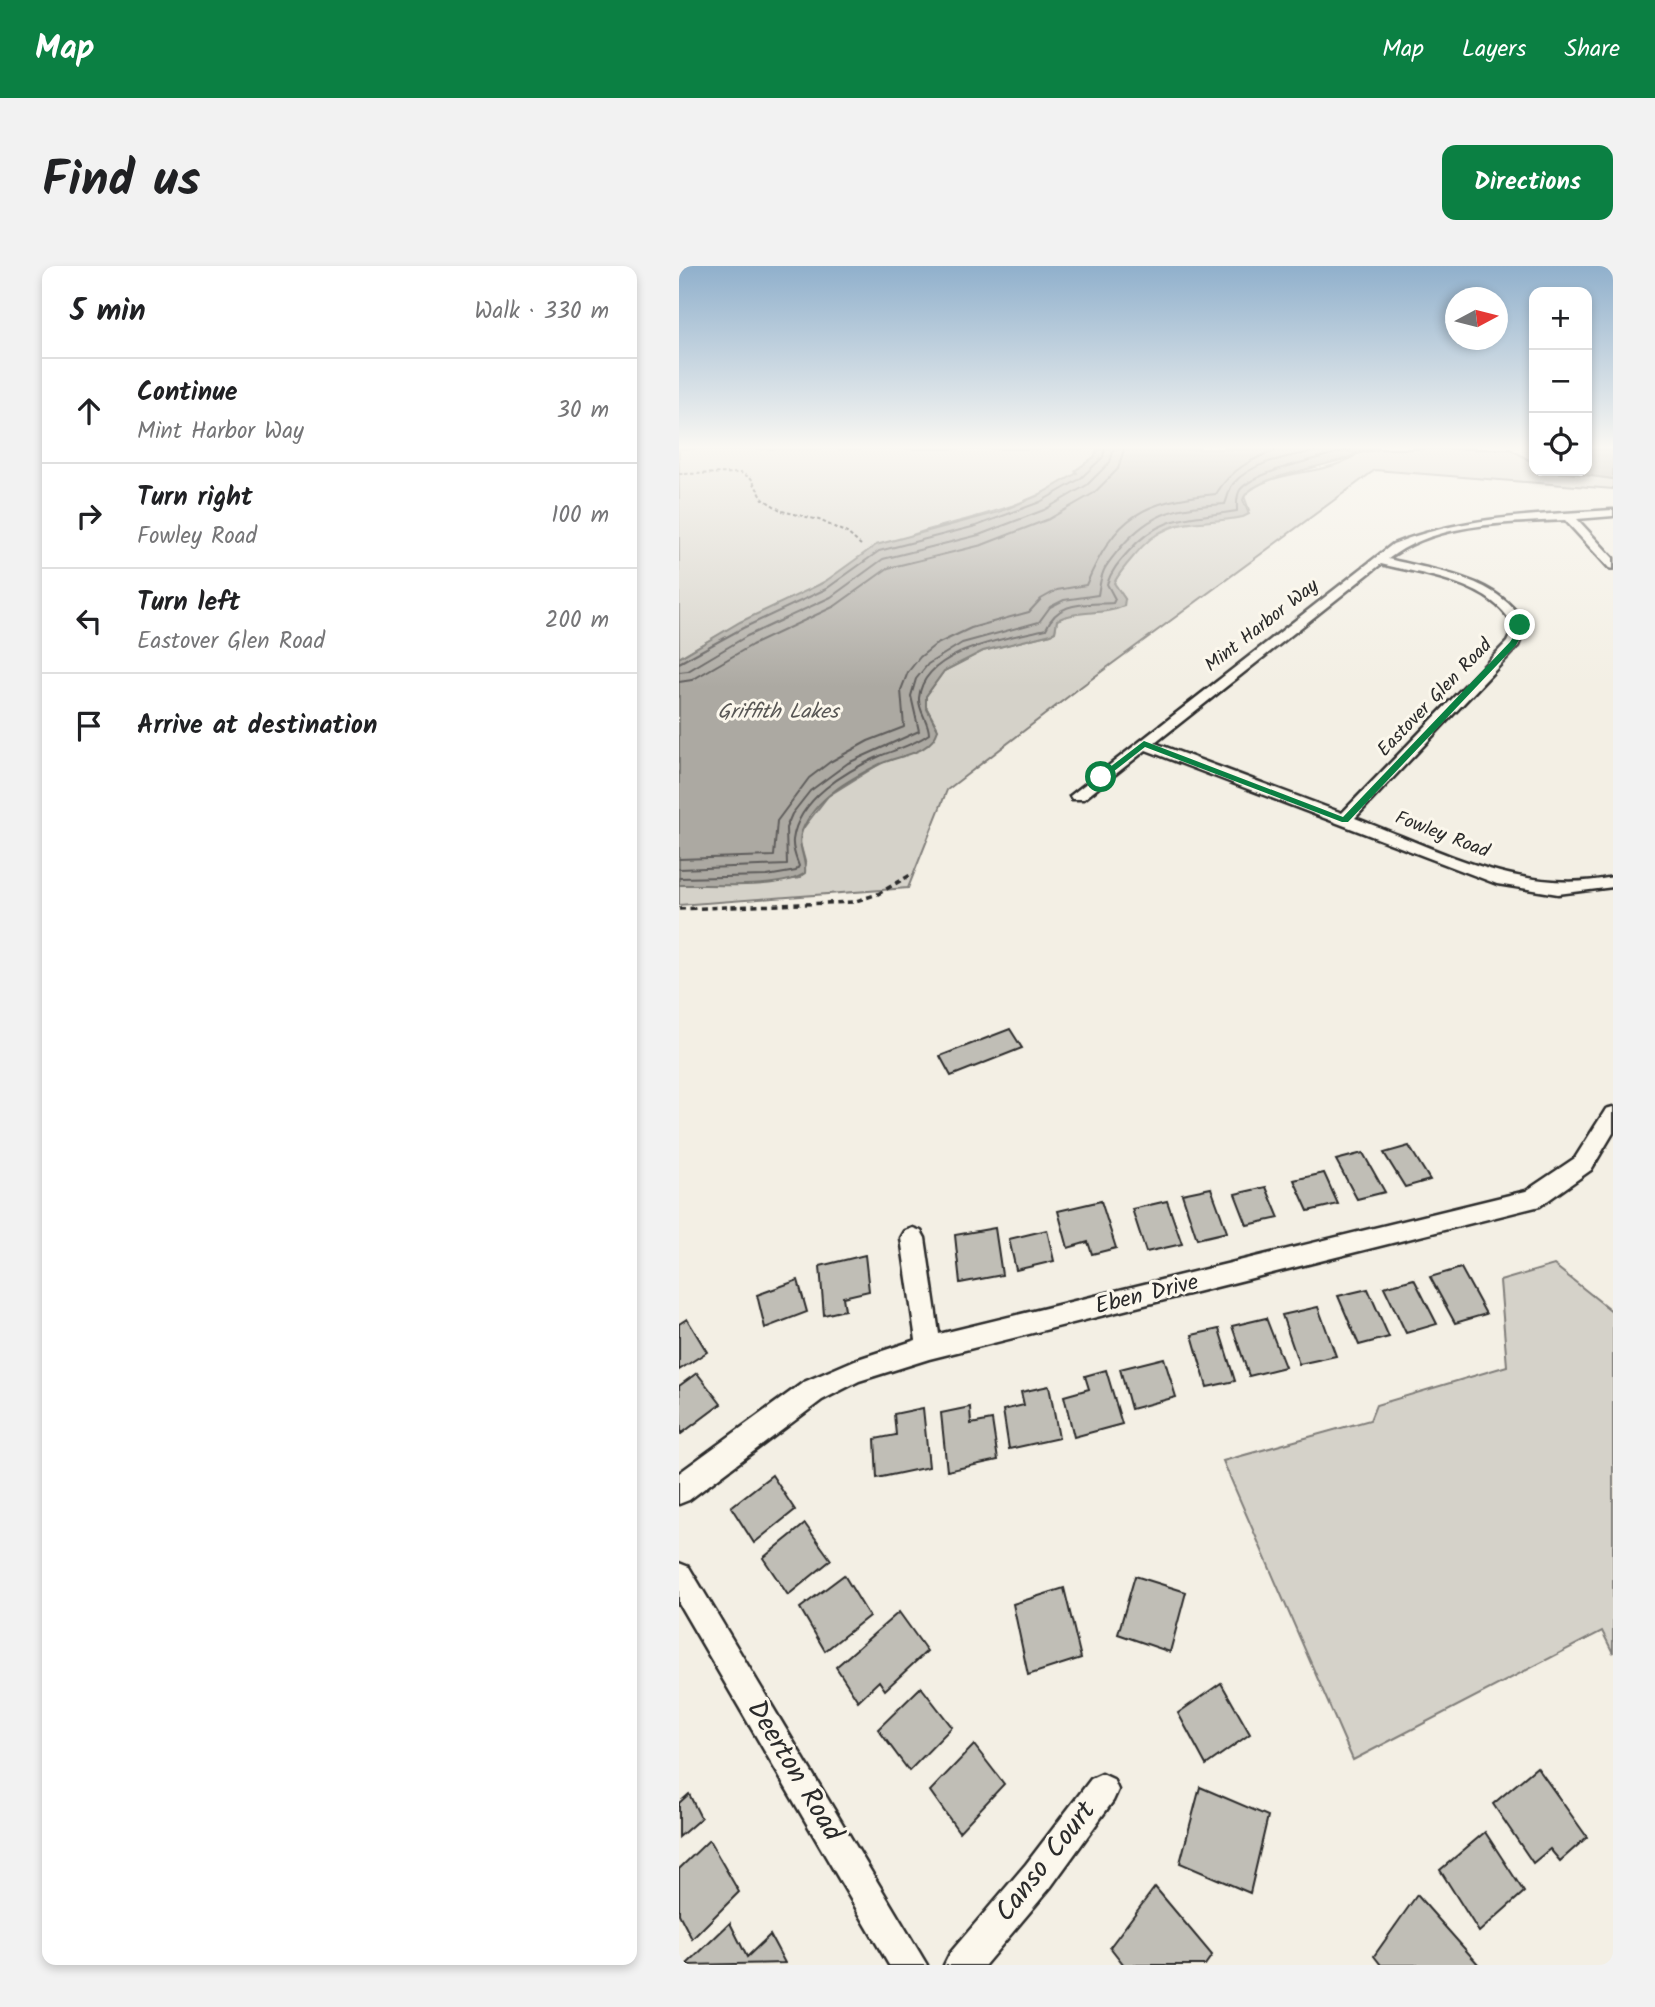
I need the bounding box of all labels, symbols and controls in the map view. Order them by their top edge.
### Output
text: Map [35,23,95,76]
text: Map [1382,30,1424,69]
text: Layers [1462,30,1526,69]
text: Share [1564,30,1620,69]
text: Find us [42,143,200,221]
button: Directions [1442,145,1613,220]
north arrow [1445,287,1508,350]
map controls [1529,287,1592,476]
button: + [1529,287,1592,350]
text: 5 min [70,288,146,336]
text: Walk · 330 m [475,294,609,330]
button: − [1529,350,1592,413]
text: Continue [137,372,238,414]
icon: ahead [70,392,108,430]
text: 30 m [557,393,609,429]
button: locate [1529,413,1592,476]
text: Mint Harbor Way [137,414,304,450]
text: Turn right [137,477,253,519]
icon: right [70,497,108,535]
text: 100 m [551,498,609,534]
text: Fowley Road [137,519,257,555]
street label: Mint Harbor Way [1199,571,1326,680]
text: Turn left [137,582,240,624]
icon: left [70,602,108,640]
text: 200 m [545,603,609,639]
route end [1504,609,1535,640]
text: Eastover Glen Road [137,624,325,660]
street label: Eastover Glen Road [1370,631,1500,764]
water label: Griffith Lakes [717,696,841,729]
text: Arrive at destination [137,705,377,747]
icon: arrive [70,707,108,745]
route start [1085,761,1116,792]
street label: Fowley Road [1390,803,1494,867]
street label: Eben Drive [1092,1265,1202,1325]
street label: Deerton Road [734,1692,855,1851]
street label: Canso Court [984,1791,1109,1932]

